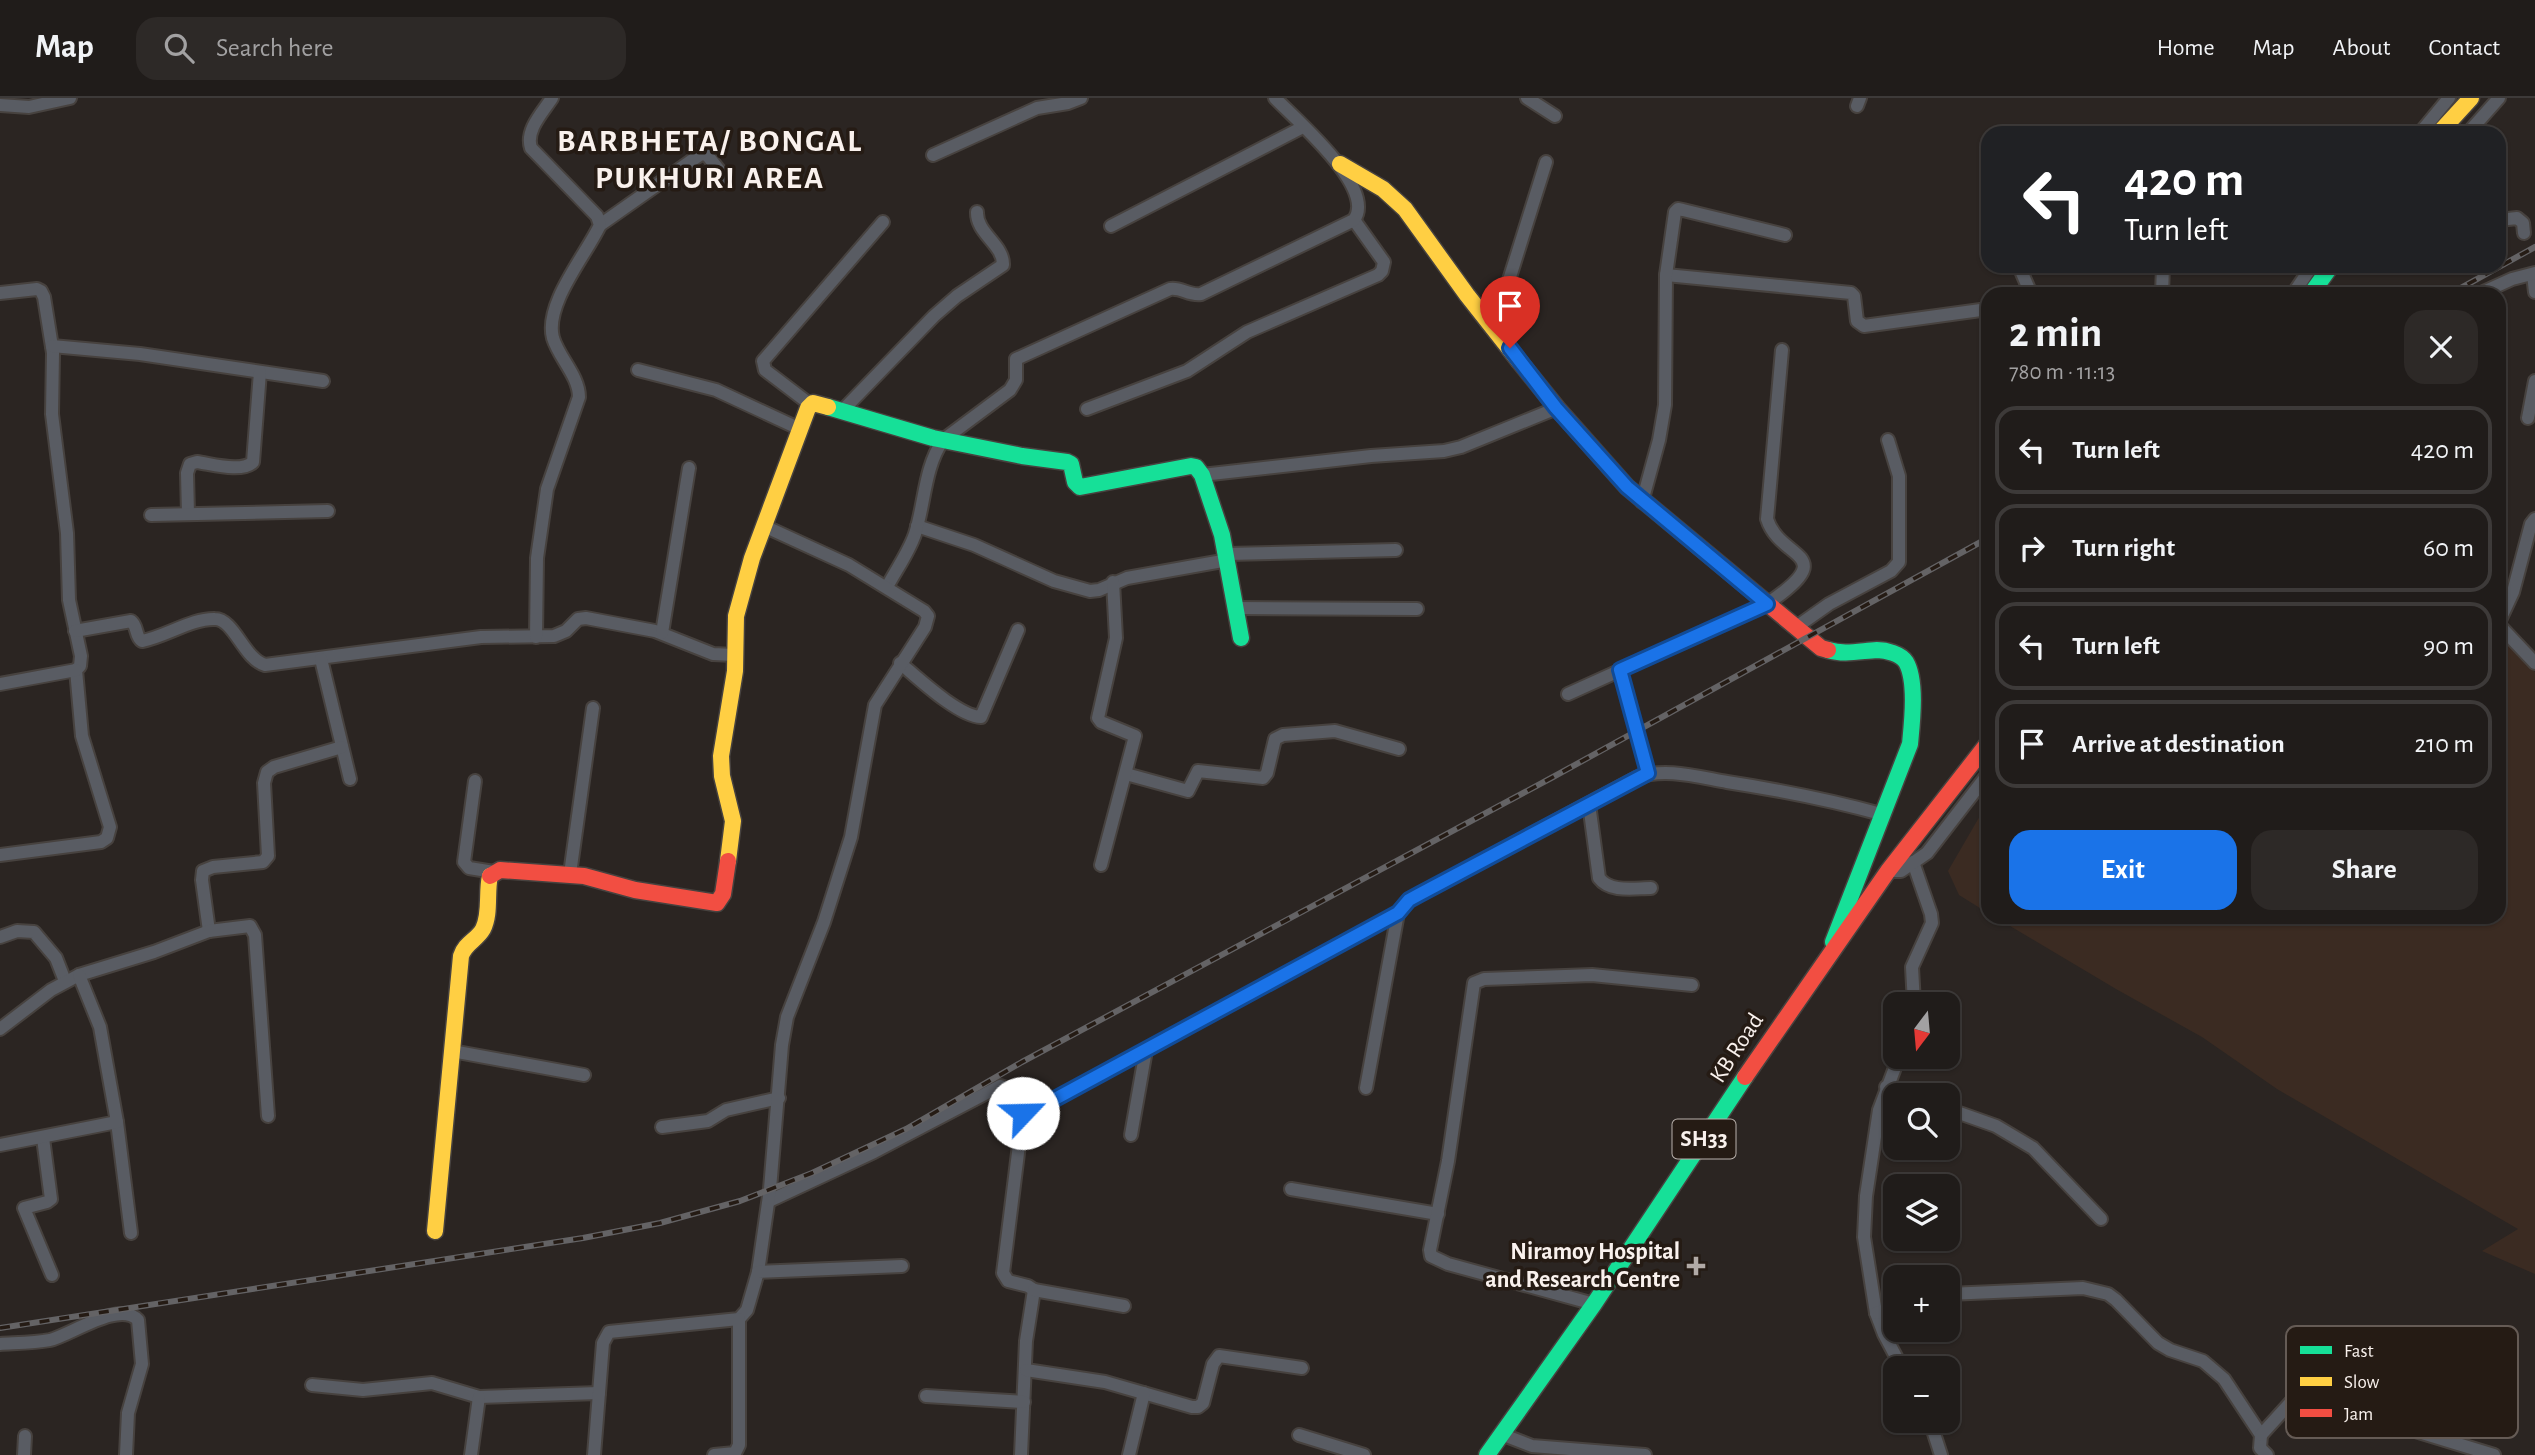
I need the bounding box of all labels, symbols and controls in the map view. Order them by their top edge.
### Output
search box [136,17,626,80]
icon: search [160,29,198,67]
text: Map [35,31,94,64]
text: Search here [216,35,334,61]
text: Home [2157,36,2215,60]
text: Map [2253,36,2295,60]
text: About [2333,36,2390,60]
text: Contact [2428,36,2500,60]
district label: BARBHETA/ BONGAL PUKHURI AREA [557,125,863,194]
icon: left [2009,154,2100,245]
text: 420 m [2124,156,2244,205]
text: Turn left [2124,214,2228,246]
pin [1480,276,1540,348]
icon: arrive [1491,287,1529,325]
button: close [2404,310,2478,384]
text: 2 min [2009,312,2102,354]
text: 780 m · 11:13 [2009,361,2115,384]
icon: left [2013,431,2051,469]
text: Turn left [2072,437,2160,463]
text: 420 m [2411,437,2474,463]
icon: right [2013,529,2051,567]
text: Turn right [2072,535,2175,561]
text: 60 m [2423,535,2474,561]
icon: left [2013,627,2051,665]
text: Turn left [2072,633,2160,659]
text: 90 m [2423,633,2474,659]
icon: arrive [2013,725,2051,763]
text: Arrive at destination [2072,731,2285,757]
text: 210 m [2414,731,2474,757]
button: Exit [2009,830,2237,910]
button: Share [2251,830,2478,910]
north arrow [1883,992,1960,1069]
map controls [1883,992,1960,1433]
street label: KB Road [1706,1009,1768,1087]
position arrow [986,1076,1060,1150]
button: search [1883,1083,1960,1160]
road number: SH33 [1672,1120,1736,1158]
button: layers [1883,1174,1960,1251]
place label: Niramoy Hospital and Research Centre [1485,1240,1680,1292]
marker: Niramoy Hospital and Research Centre [1686,1256,1706,1276]
button: + [1883,1265,1960,1342]
legend [2286,1326,2518,1438]
text: Fast [2344,1342,2374,1361]
button: − [1883,1356,1960,1433]
text: Slow [2344,1373,2380,1392]
text: Jam [2344,1405,2373,1424]

